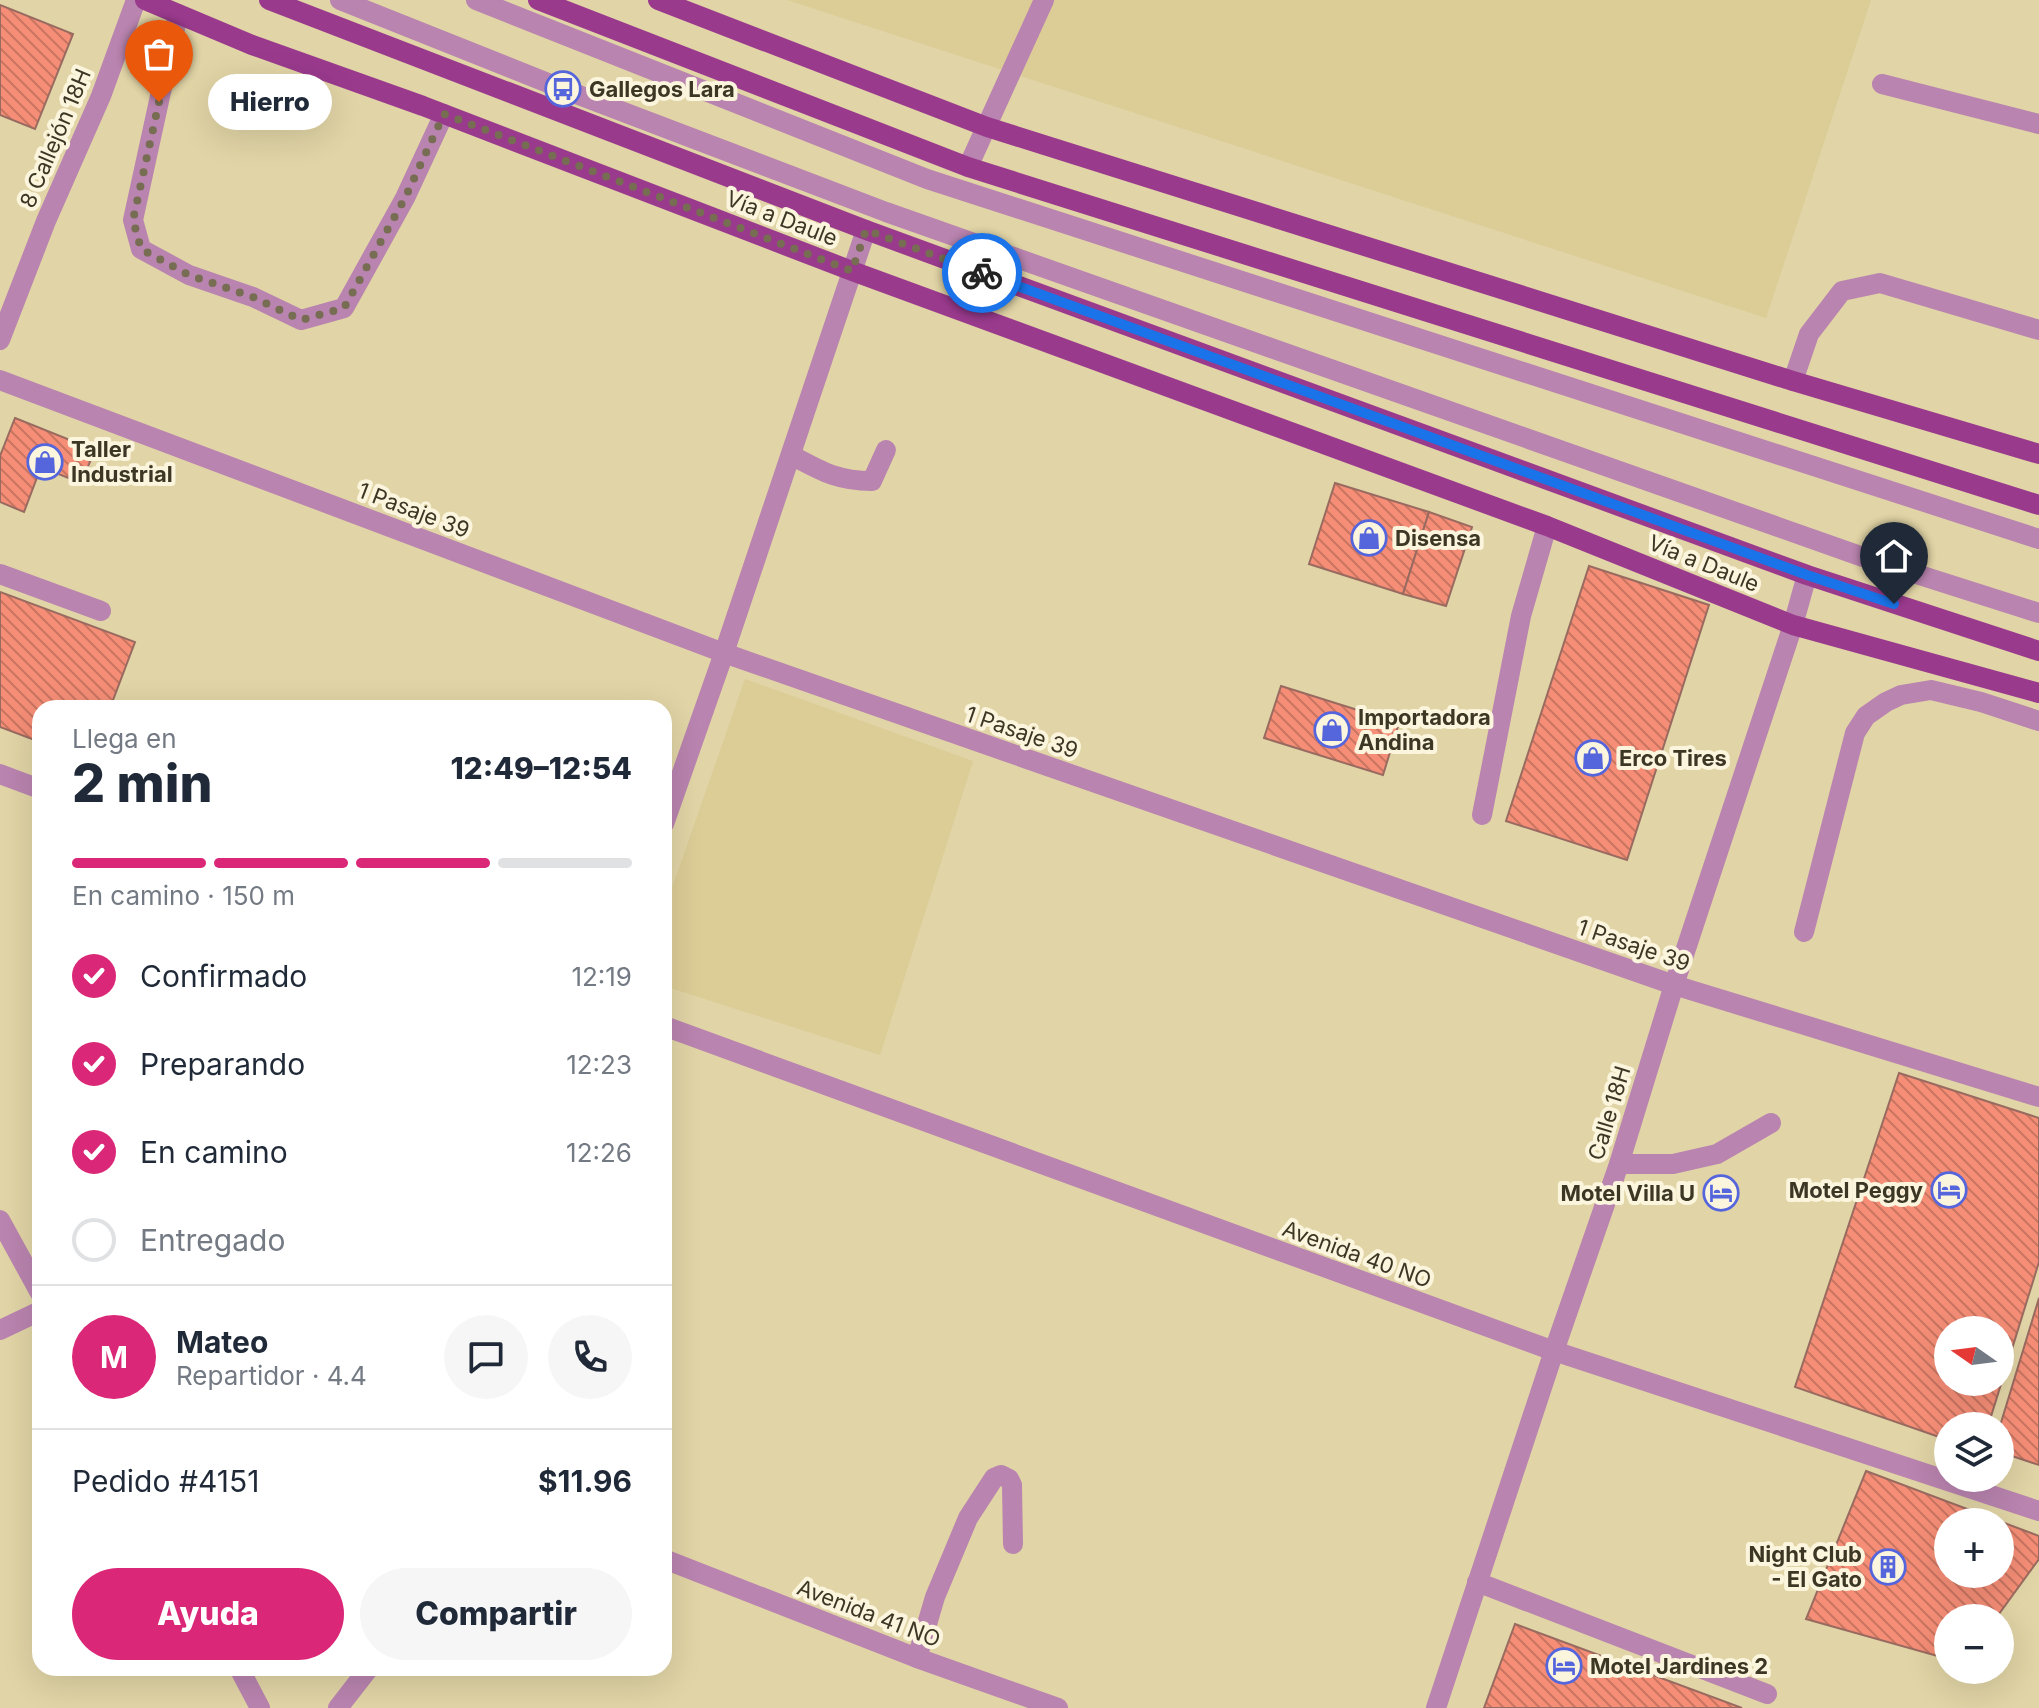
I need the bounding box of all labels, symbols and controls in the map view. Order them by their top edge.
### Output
pin [125,20,193,102]
icon: bag [137,32,181,76]
street label: 8 Callejón 18H [14,65,96,211]
bus stop icon: Gallegos Lara [544,70,582,108]
callout: Hierro [207,74,331,130]
place label: Gallegos Lara [589,76,735,102]
text: Hierro [230,86,310,117]
street label: Vía a Daule [723,185,841,251]
courier [942,233,1022,313]
icon: bike [960,251,1004,295]
place label: Taller Industrial [71,436,173,487]
shop icon: Taller Industrial [26,443,64,481]
street label: 1 Pasaje 39 [355,477,473,543]
shop icon: Disensa [1350,519,1388,557]
pin [1860,522,1928,604]
place label: Disensa [1395,525,1481,551]
street label: Vía a Daule [1645,529,1763,597]
icon: home [1872,534,1916,578]
street label: 1 Pasaje 39 [962,701,1082,763]
place label: Importadora Andina [1358,704,1491,755]
shop icon: Importadora Andina [1313,711,1351,749]
text: Llega en [72,723,177,754]
shop icon: Erco Tires [1574,739,1612,777]
place label: Erco Tires [1619,745,1727,771]
text: 12:49–12:54 [450,750,632,786]
text: 2 min [72,752,213,815]
text: En camino · 150 m [72,880,295,911]
street label: 1 Pasaje 39 [1574,914,1694,976]
icon: check [72,954,116,998]
text: Confirmado [140,958,307,994]
text: 12:19 [571,961,632,992]
icon: check [72,1042,116,1086]
text: Preparando [140,1046,305,1082]
text: 12:23 [566,1049,632,1080]
street label: Calle 18H [1582,1063,1636,1163]
icon: check [72,1130,116,1174]
text: En camino [140,1134,288,1170]
text: 12:26 [566,1137,632,1168]
hotel icon: Motel Peggy [1930,1171,1968,1209]
hotel icon: Motel Villa U [1702,1174,1740,1212]
place label: Motel Peggy [1789,1177,1923,1203]
place label: Motel Villa U [1560,1180,1695,1206]
street label: Avenida 40 NO [1279,1215,1435,1293]
text: Entregado [140,1222,285,1258]
button: chat [444,1315,528,1399]
button: phone [548,1315,632,1399]
north arrow [1934,1316,2014,1396]
map controls [1934,1316,2014,1684]
text: Mateo [176,1324,268,1360]
text: M [100,1339,128,1375]
text: Repartidor · 4.4 [176,1360,367,1391]
button: layers [1934,1412,2014,1492]
text: Pedido #4151 [72,1463,259,1499]
text: $11.96 [538,1463,632,1499]
button: + [1934,1508,2014,1588]
place label: Night Club - El Gato [1749,1541,1862,1592]
building icon: Night Club - El Gato [1869,1548,1907,1586]
button: Ayuda [72,1568,344,1660]
button: Compartir [360,1568,632,1660]
street label: Avenida 41 NO [794,1574,944,1652]
button: − [1934,1604,2014,1684]
hotel icon: Motel Jardines 2 [1545,1647,1583,1685]
place label: Motel Jardines 2 [1590,1653,1768,1679]

